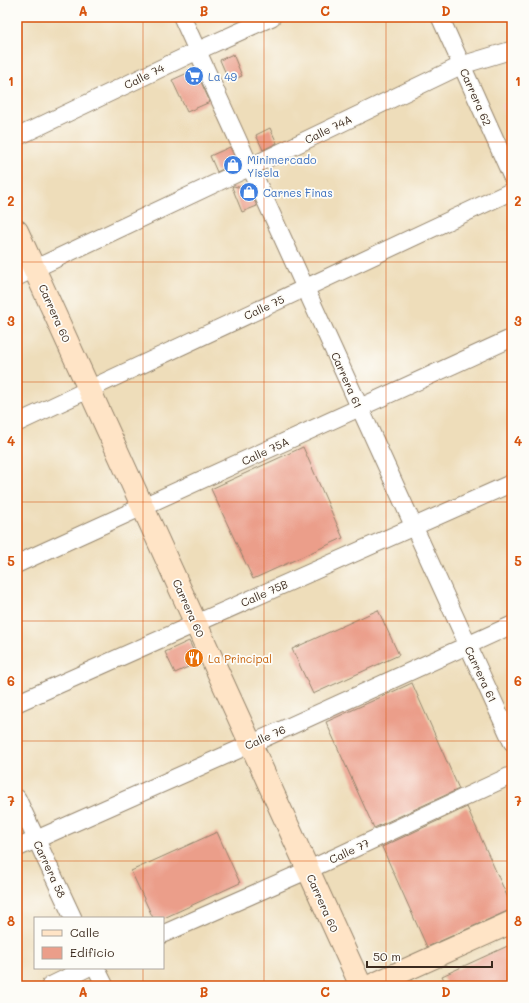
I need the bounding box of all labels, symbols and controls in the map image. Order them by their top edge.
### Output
text: A [78,2,88,19]
text: B [200,2,209,19]
text: C [320,2,330,19]
text: D [441,2,451,19]
street label: Calle 74 [121,60,167,92]
supermarket icon: La 49 [183,65,205,87]
street label: Carrera 62 [457,66,495,128]
place label: La 49 [208,69,238,84]
text: 1 [8,72,14,89]
text: 1 [515,72,521,89]
street label: Calle 74A [302,111,354,147]
place label: Minimercado Yisela [247,152,317,180]
shop icon: Minimercado Yisela [222,154,244,176]
shop icon: Carnes Finas [238,181,260,203]
place label: Carnes Finas [263,185,333,200]
text: 2 [7,192,15,209]
text: 2 [514,192,522,209]
street label: Carrera 60 [36,282,75,345]
street label: Calle 75 [241,291,287,323]
text: 3 [7,312,15,329]
text: 3 [514,312,522,329]
street label: Carrera 61 [328,350,366,410]
text: 4 [7,432,15,449]
text: 4 [514,432,522,449]
street label: Calle 75A [239,433,291,469]
text: 5 [7,552,15,569]
text: 5 [514,552,522,569]
street label: Calle 75B [238,576,290,610]
street label: Carrera 60 [170,577,209,640]
street label: Carrera 61 [462,644,500,704]
restaurant icon: La Principal [183,647,205,669]
place label: La Principal [208,651,272,666]
text: 6 [7,672,15,689]
text: 6 [514,672,522,689]
street label: Calle 76 [242,721,288,753]
text: 7 [7,792,15,809]
text: 7 [514,792,522,809]
street label: Calle 77 [326,835,372,867]
street label: Carrera 58 [30,838,70,900]
street label: Carrera 60 [304,872,343,935]
text: 8 [7,912,15,929]
text: 8 [514,912,522,929]
legend [34,917,164,969]
text: Calle [70,924,100,940]
scale bar [367,943,492,969]
text: Edificio [70,944,114,960]
text: 50 m [373,948,401,964]
text: A [78,983,88,1000]
text: B [200,983,209,1000]
text: C [320,983,330,1000]
text: D [441,983,451,1000]

